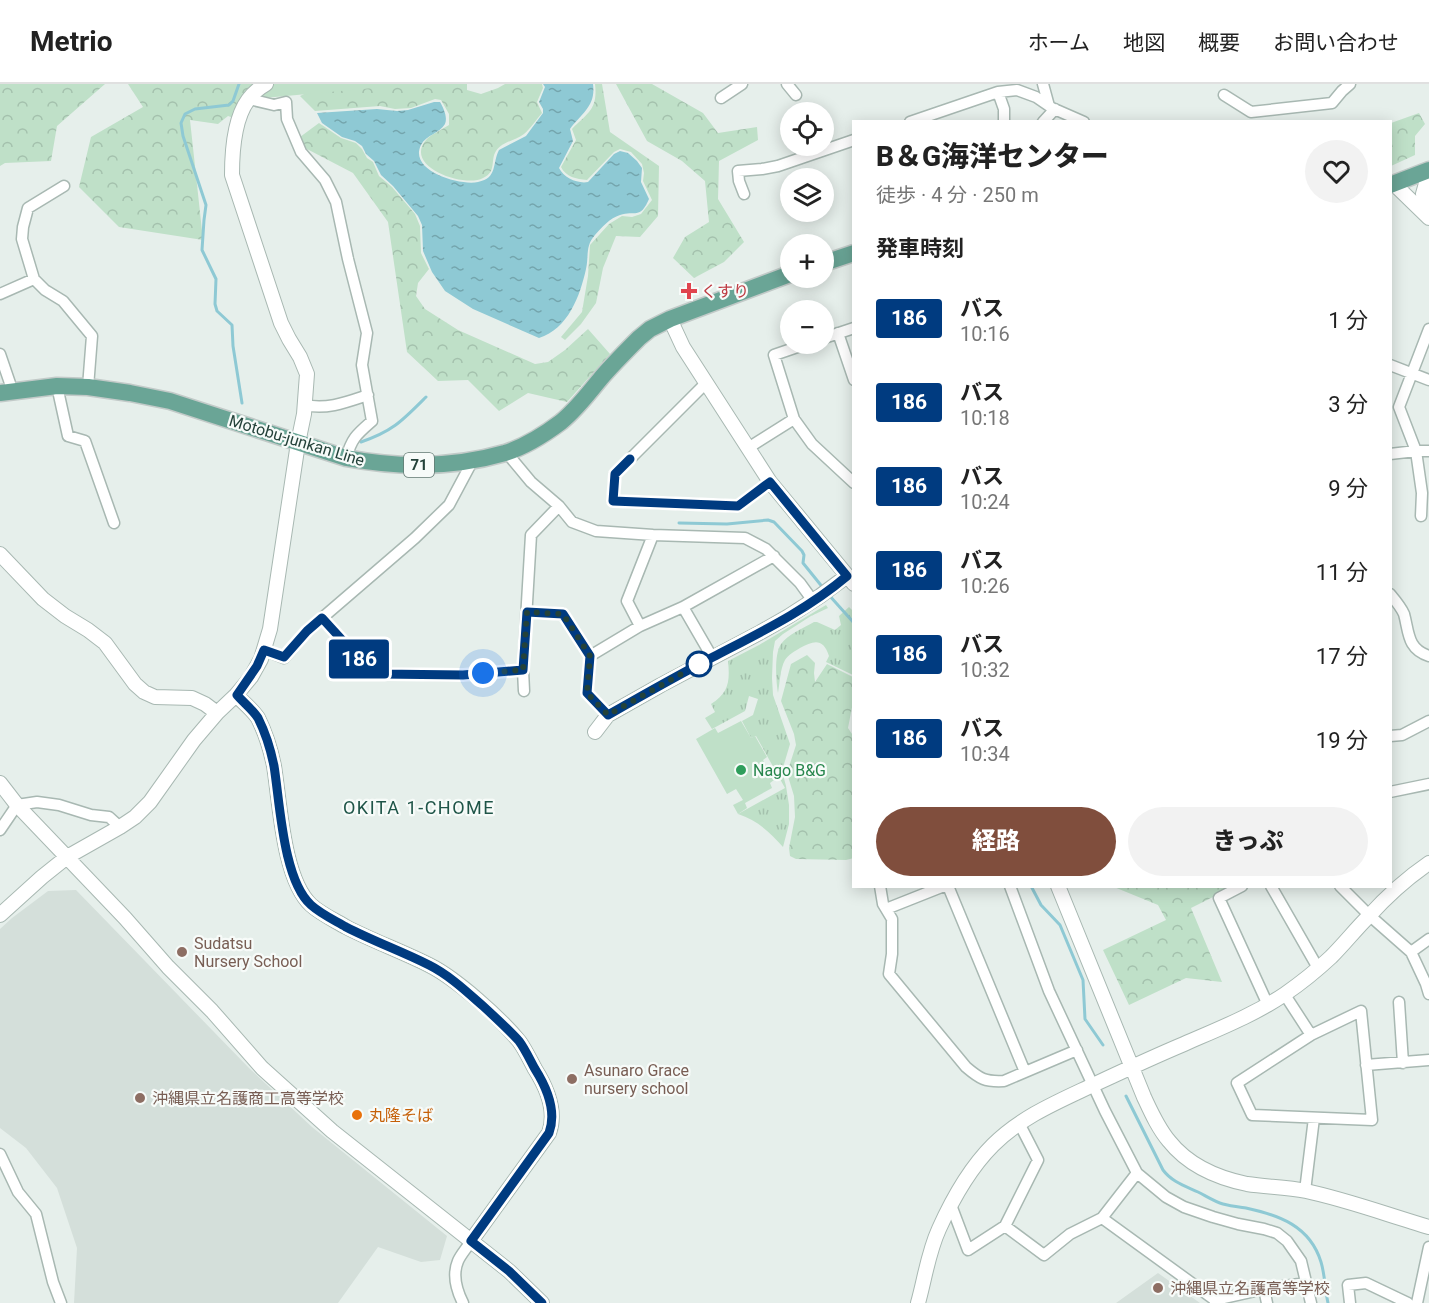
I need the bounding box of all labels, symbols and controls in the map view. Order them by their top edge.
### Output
text: Metrio [30,25,113,58]
text: ホーム [1028,31,1090,55]
text: 地図 [1123,31,1165,55]
text: 概要 [1198,31,1240,55]
text: お問い合わせ [1273,31,1399,55]
map controls [780,102,834,354]
button: locate [780,102,834,156]
text: B＆G海洋センター [876,140,1109,173]
button: heart [1305,140,1368,203]
button: layers [780,168,834,222]
text: 徒歩 · 4 分 · 250 m [876,183,1039,207]
button: + [780,234,834,288]
text: 発車時刻 [876,236,964,261]
place label: くすり [701,282,749,301]
marker: くすり [682,284,696,298]
text: バス [960,296,1004,321]
button: − [780,300,834,354]
text: 186 [891,306,927,330]
text: 1 分 [1328,308,1368,333]
text: 10:16 [960,322,1010,346]
text: バス [960,380,1004,405]
text: 186 [891,390,927,414]
text: 3 分 [1328,392,1368,417]
text: 10:18 [960,406,1010,430]
street label: Motobu-junkan Line [227,411,367,470]
road number: 71 [404,453,434,477]
text: バス [960,464,1004,489]
text: 186 [891,474,927,498]
text: 9 分 [1328,476,1368,501]
text: 10:24 [960,490,1010,514]
text: バス [960,548,1004,573]
text: 186 [891,558,927,582]
text: 11 分 [1316,560,1368,585]
text: 10:26 [960,574,1010,598]
text: バス [960,632,1004,657]
line badge: 186 [324,640,394,678]
text: 186 [891,642,927,666]
text: 17 分 [1316,644,1368,669]
text: 186 [341,647,377,671]
unlabelled marker [686,651,712,677]
your location [468,658,498,688]
text: 10:32 [960,658,1010,682]
text: バス [960,716,1004,741]
text: 186 [891,726,927,750]
text: 19 分 [1316,728,1368,753]
text: 10:34 [960,742,1010,766]
place label: Nago B&G [753,761,826,780]
marker: Nago B&G [734,763,748,777]
district label: OKITA 1-CHOME [343,797,495,818]
button: 経路 [876,807,1116,876]
button: きっぷ [1128,807,1368,876]
place label: Sudatsu Nursery School [194,934,302,971]
marker: Sudatsu Nursery School [175,945,189,959]
place label: Asunaro Grace nursery school [584,1061,689,1098]
marker: Asunaro Grace nursery school [565,1072,579,1086]
place label: 沖縄県立名護商工高等学校 [152,1089,344,1108]
marker: 沖縄県立名護商工高等学校 [133,1091,147,1105]
place label: 丸隆そば [369,1106,433,1125]
marker: 丸隆そば [350,1108,364,1122]
place label: 沖縄県立名護高等学校 [1170,1279,1330,1298]
marker: 沖縄県立名護高等学校 [1151,1281,1165,1295]

